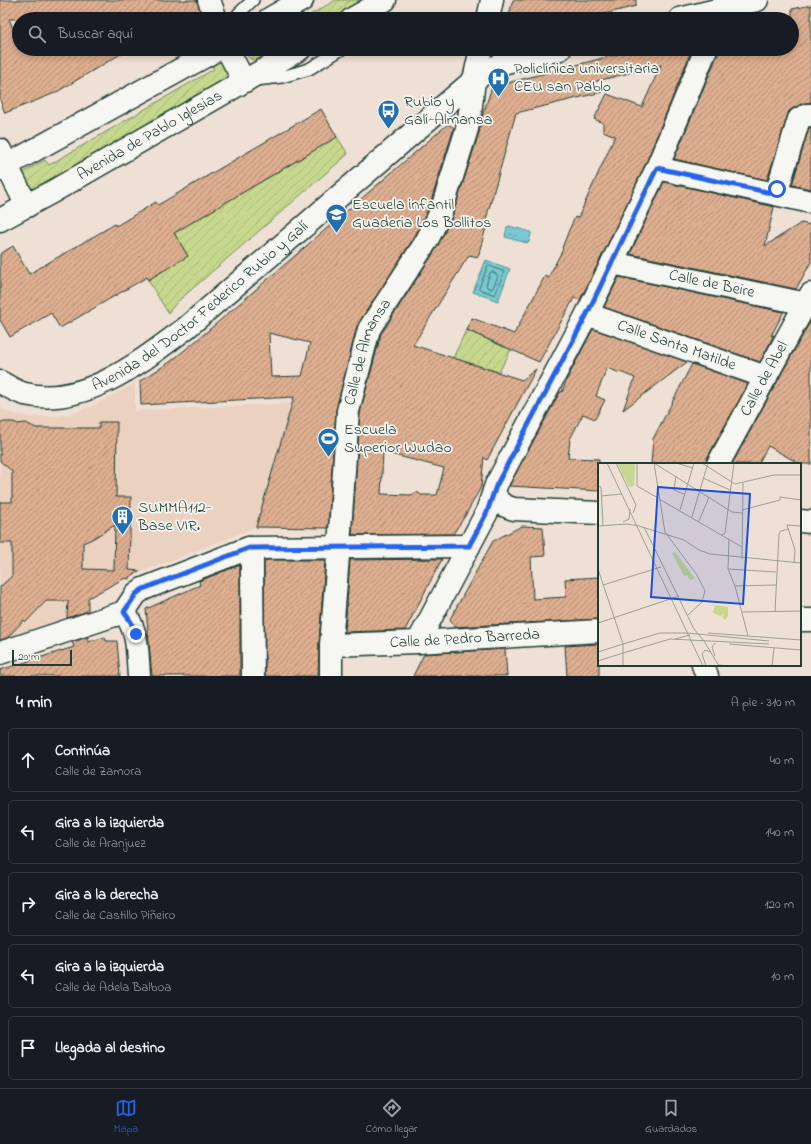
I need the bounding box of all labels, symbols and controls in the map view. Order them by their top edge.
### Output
search box [12,12,799,56]
icon: search [26,23,48,45]
text: Buscar aquí [58,23,133,45]
place label: Policlínica universitaria CEU san Pablo [514,57,659,99]
hospital icon: Policlínica universitaria CEU san Pablo [486,65,512,98]
street label: Avenida de Pablo Iglesias [73,84,227,187]
place label: Rubio y Galí-Almansa [404,90,493,132]
bus stop icon: Rubio y Galí-Almansa [375,98,401,131]
route start [768,180,786,198]
place label: Escuela infantil Guaderia Los Bollitos [352,193,492,235]
school or university icon: Escuela infantil Guaderia Los Bollitos [324,201,350,234]
street label: Avenida del Doctor Federico Rubio y Galí [89,215,314,398]
street label: Calle de Beire [667,263,758,305]
street label: Calle de Almansa [338,294,398,408]
street label: Calle Santa Matilde [614,314,740,378]
street label: Calle de Abel [734,337,795,421]
place label: Escuela Superior Wudao [344,418,452,460]
sports icon: Escuela Superior Wudao [316,426,342,459]
inset map [598,463,801,666]
place label: SUMMA112- Base VIR. [137,496,212,538]
building icon: SUMMA112- Base VIR. [109,504,135,537]
street label: Calle de Pedro Barreda [389,623,541,655]
route end [127,625,145,643]
scale bar [12,648,72,667]
text: 20 m [18,649,40,665]
text: 4 min [16,690,52,715]
text: A pie · 310 m [731,693,795,712]
text: Continúa [55,740,110,762]
icon: ahead [17,749,39,771]
text: 40 m [770,751,794,770]
text: Calle de Zamora [55,762,141,781]
text: Gira a la izquierda [55,812,164,834]
icon: left [17,821,39,843]
text: 140 m [766,823,794,842]
text: Calle de Aranjuez [55,834,146,853]
text: Gira a la derecha [55,884,158,906]
icon: right [17,893,39,915]
text: 120 m [764,895,794,914]
text: Calle de Castillo Piñeiro [55,906,175,925]
text: Gira a la izquierda [55,956,164,978]
icon: left [17,965,39,987]
text: 10 m [771,967,794,986]
text: Calle de Adela Balboa [55,978,171,997]
icon: arrive [17,1037,39,1059]
text: Llegada al destino [55,1037,165,1059]
tab: Mapa [114,1097,138,1137]
tab: Cómo llegar [366,1097,418,1137]
tab: Guardados [645,1097,697,1137]

